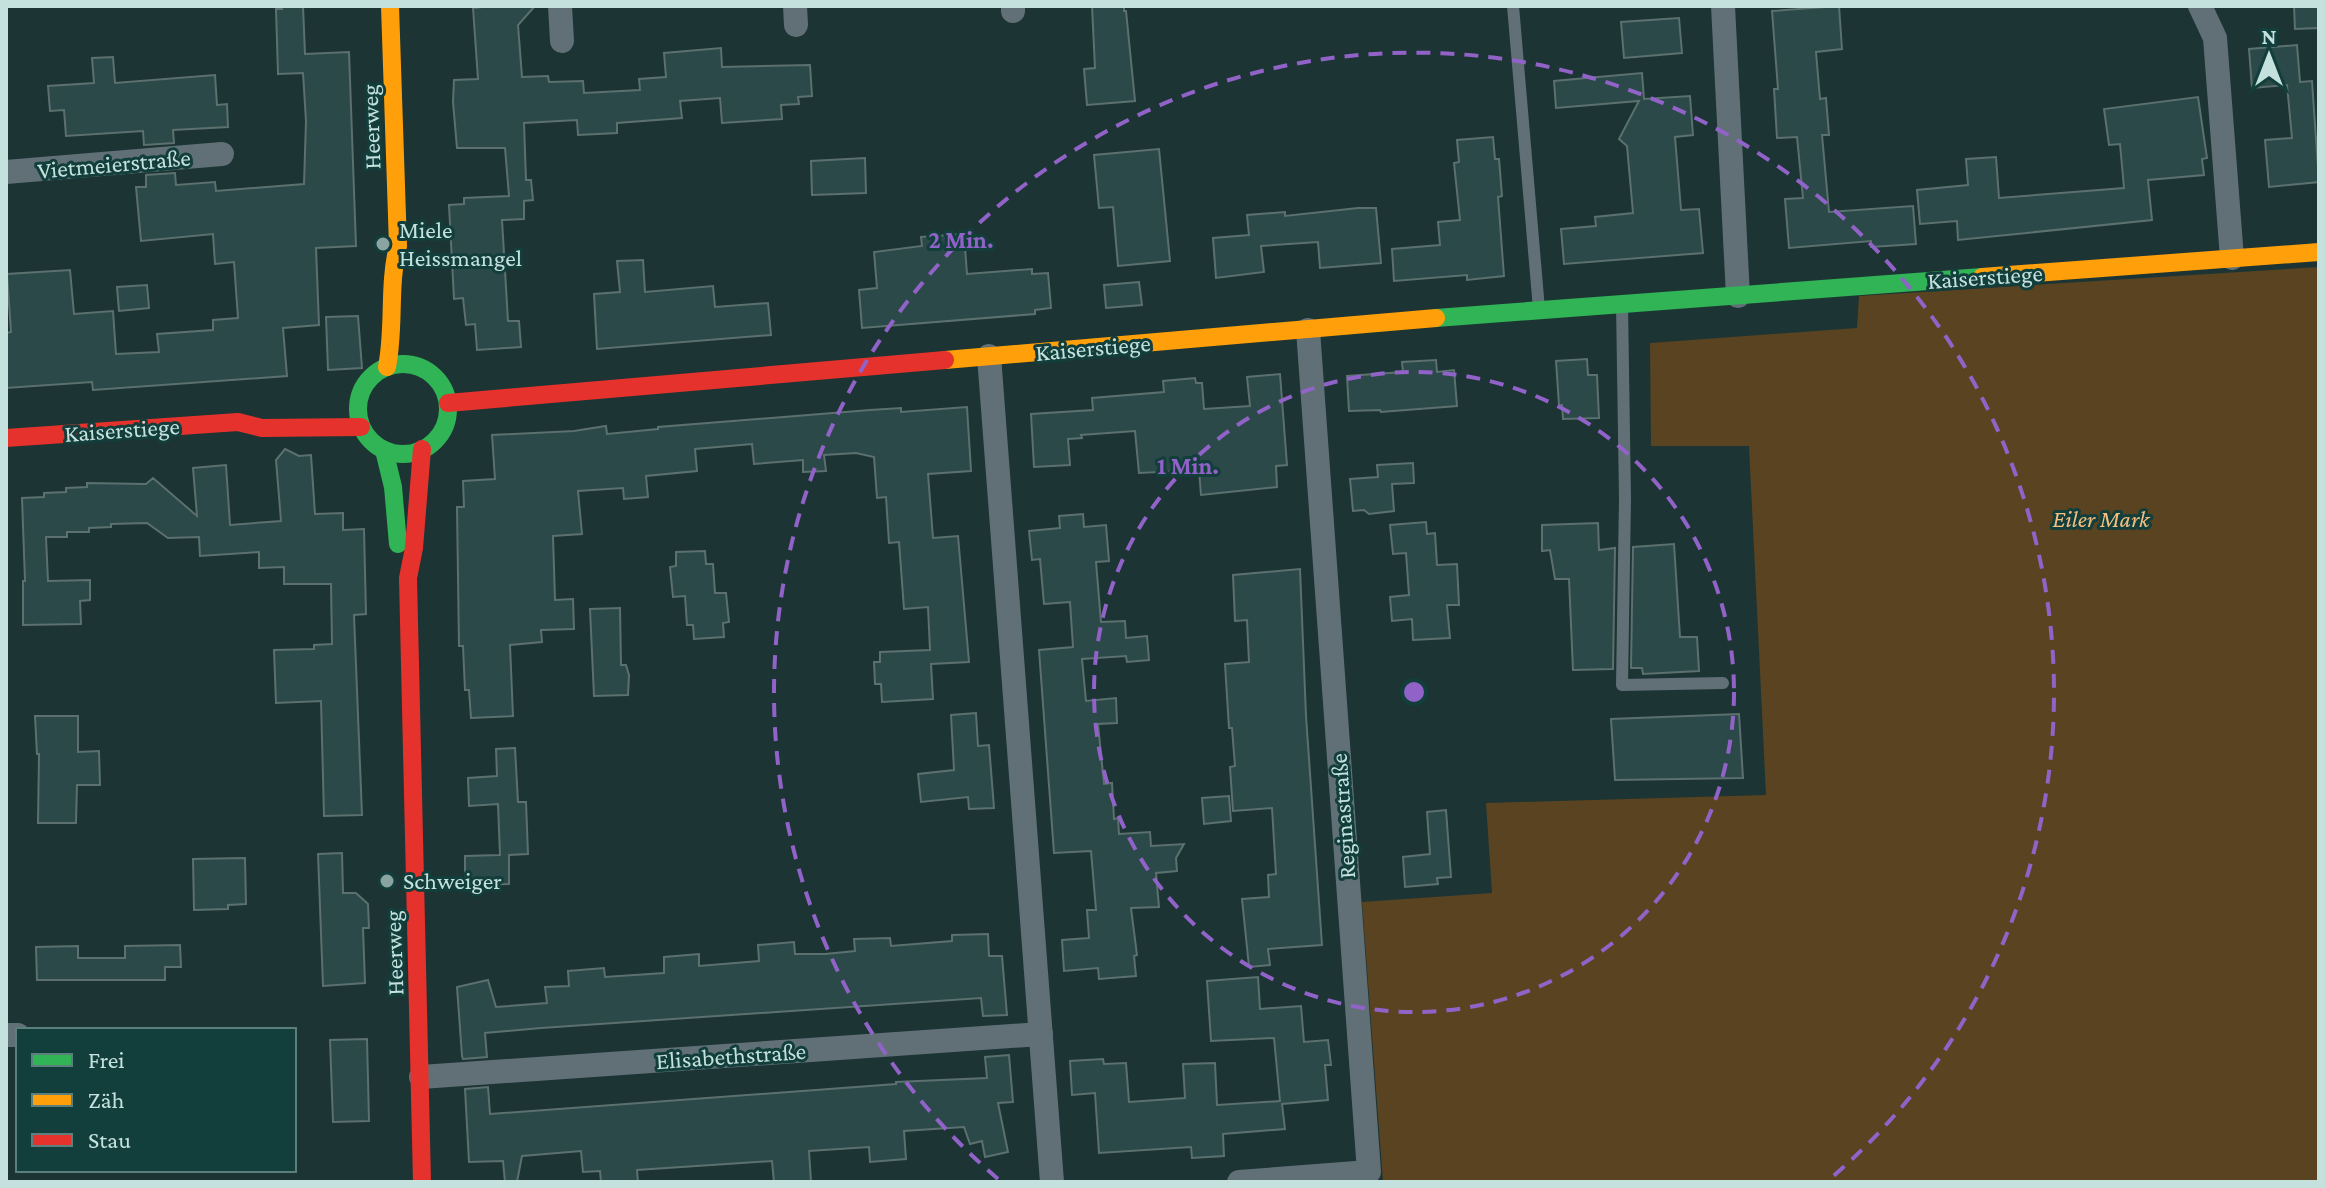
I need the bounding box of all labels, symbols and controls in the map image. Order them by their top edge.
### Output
north arrow [2229,16,2309,96]
text: N [2262,24,2277,49]
street label: Heerweg [356,84,385,170]
street label: Vietmeierstraße [36,143,192,184]
place label: Miele Heissmangel [399,216,522,271]
text: 2 Min. [928,226,994,253]
marker: Miele Heissmangel [374,235,392,253]
street label: Kaiserstiege [1926,259,2044,294]
street label: Kaiserstiege [1034,329,1152,366]
street label: Kaiserstiege [63,412,181,447]
text: 1 Min. [1157,452,1219,479]
park label: Eiler Mark [2052,505,2151,532]
centre of rings [1400,678,1428,706]
street label: Reginastraße [1325,752,1360,880]
place label: Schweiger [403,867,502,894]
marker: Schweiger [378,872,396,890]
street label: Heerweg [379,910,408,996]
legend [16,1028,296,1172]
street label: Elisabethstraße [655,1037,807,1074]
text: Frei [88,1046,125,1073]
text: Zäh [88,1086,125,1113]
text: Stau [88,1126,131,1153]

